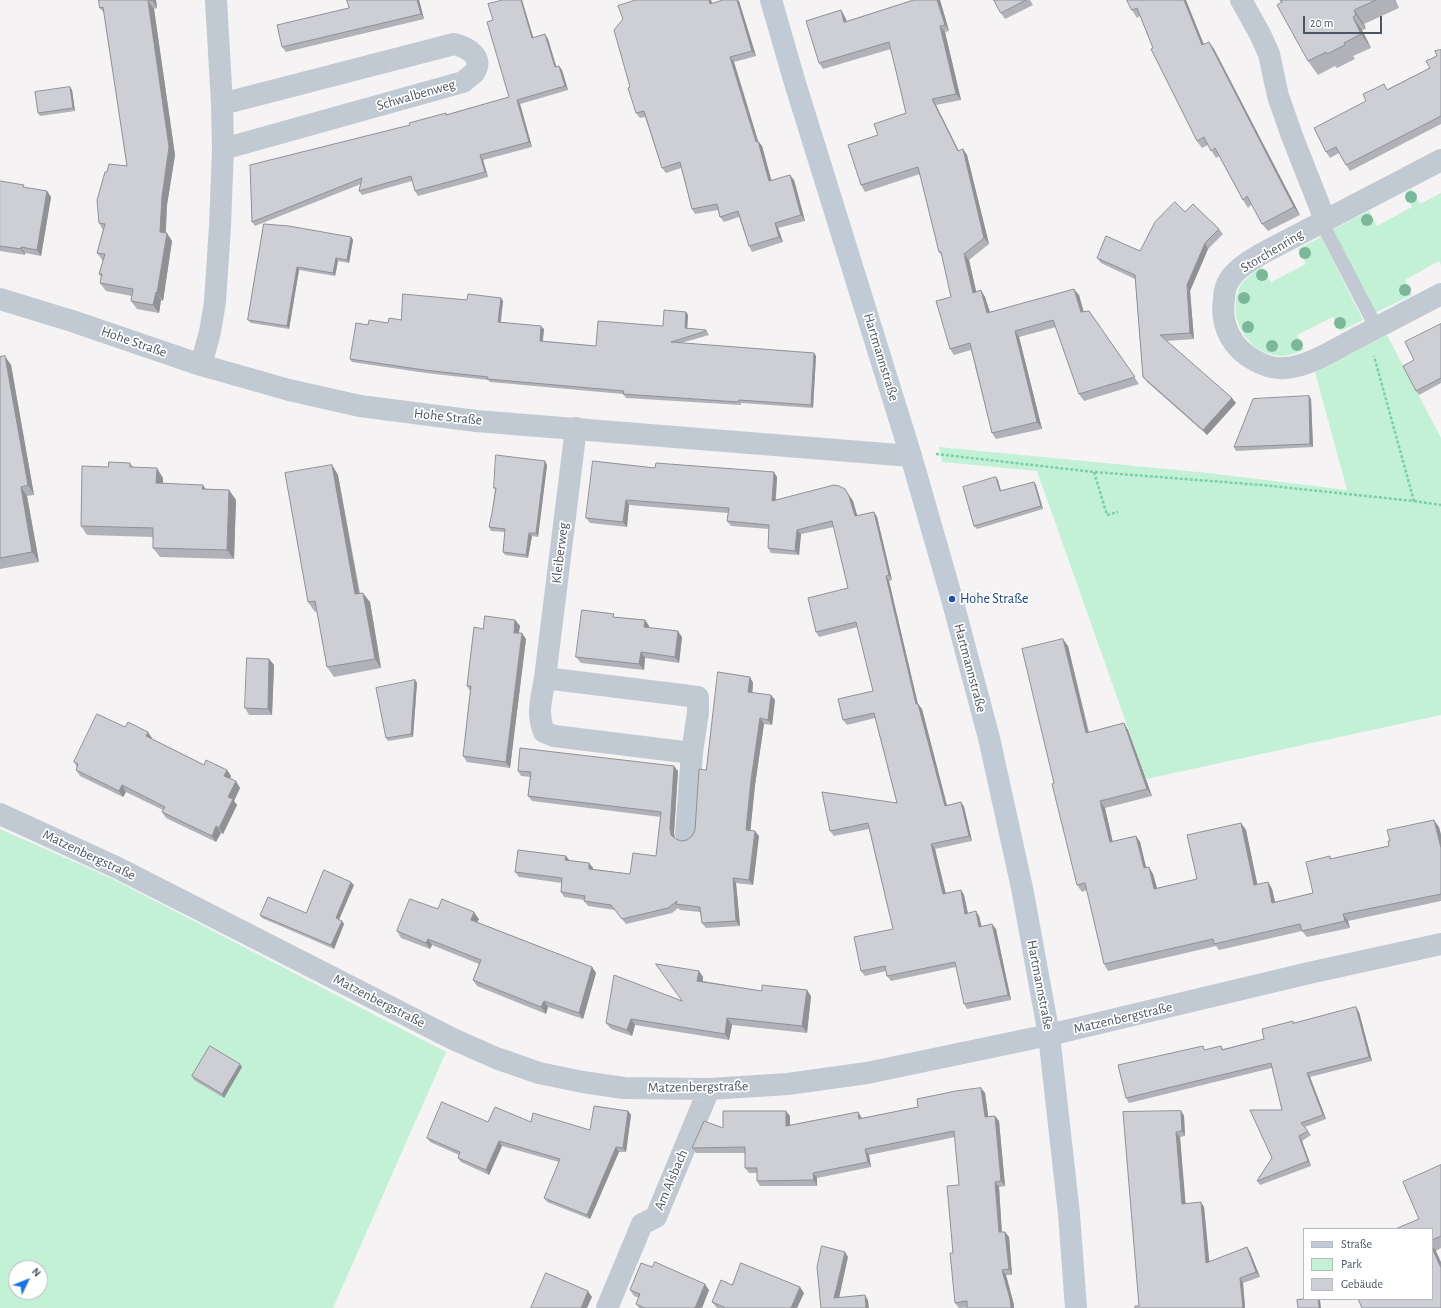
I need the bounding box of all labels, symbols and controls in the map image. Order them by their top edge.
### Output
scale bar [1305,8,1384,34]
text: 20 m [1310,17,1333,29]
street label: Schwalbenweg [375,76,457,114]
street label: Storchenring [1238,226,1306,276]
street label: Hartmannstraße [860,311,902,403]
street label: Hohe Straße [99,323,169,361]
street label: Hohe Straße [413,405,483,429]
street label: Kleiberweg [548,521,572,585]
place label: Hohe Straße [960,591,1028,607]
marker: Hohe Straße [947,594,957,604]
street label: Hartmannstraße [950,622,990,714]
street label: Matzenbergstraße [40,826,138,884]
street label: Hartmannstraße [1023,939,1057,1031]
street label: Matzenbergstraße [330,971,428,1031]
street label: Matzenbergstraße [1072,998,1174,1038]
street label: Matzenbergstraße [647,1078,749,1096]
street label: Am Alsbach [651,1147,691,1213]
legend [1303,1228,1433,1300]
text: Straße [1341,1238,1372,1250]
text: Park [1341,1258,1362,1270]
north arrow [8,1260,48,1300]
text: N [30,1266,43,1279]
text: Gebäude [1341,1278,1383,1290]

